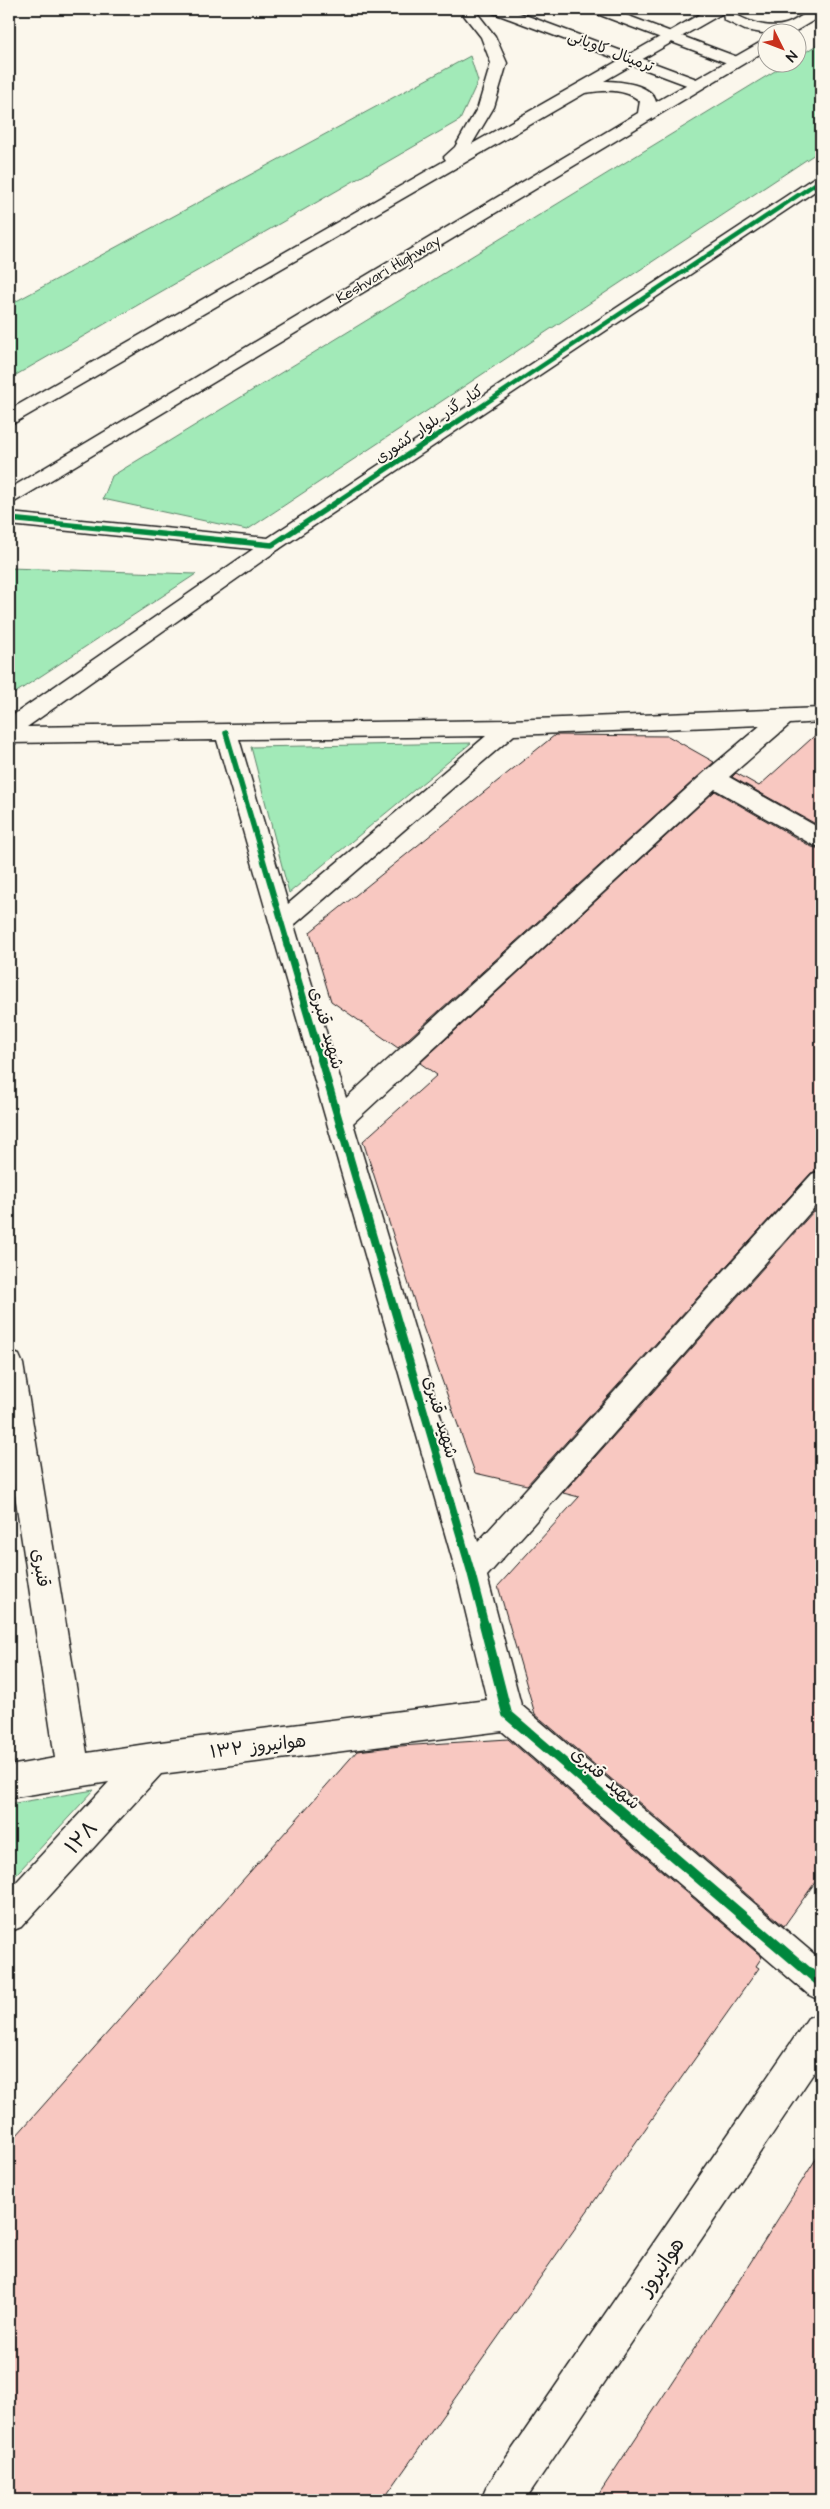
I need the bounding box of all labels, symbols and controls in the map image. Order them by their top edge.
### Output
north arrow [758,22,808,72]
street label: ترمینال کاویانی [565,25,657,78]
text: N [780,46,801,66]
street label: Keshvari Highway [332,230,445,310]
street label: کنار گذر بلوار کشوری [371,380,488,468]
street label: شهید قنبری [303,984,350,1072]
street label: شهید قنبری [417,1373,464,1461]
street label: قنبری [25,1547,56,1589]
street label: هوانیروز ۱۳۲ [209,1728,307,1765]
street label: شهید قنبری [566,1741,646,1816]
street label: ۱۲۸ [58,1814,104,1861]
street label: هوانیروز [630,2231,692,2303]

